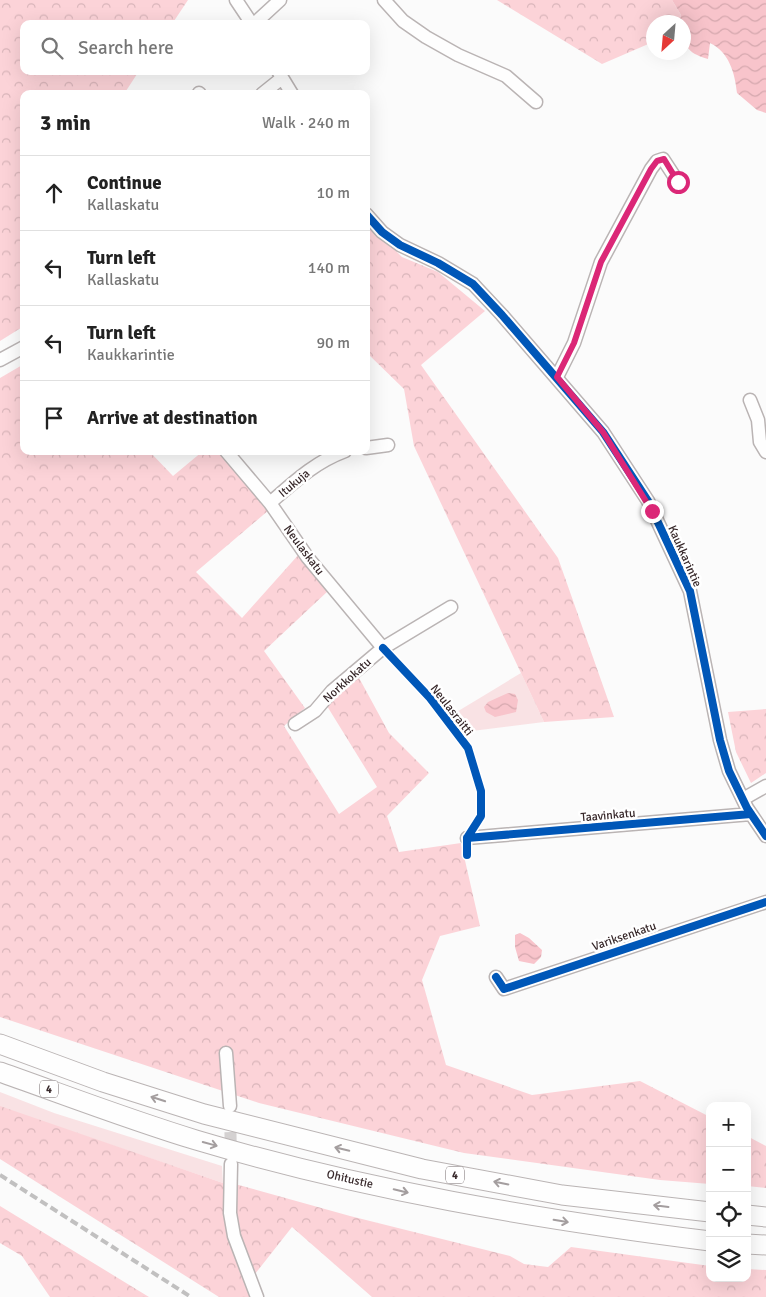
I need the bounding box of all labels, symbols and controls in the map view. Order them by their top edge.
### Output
north arrow [646,15,691,60]
search box [20,20,370,75]
icon: search [38,34,66,62]
text: Search here [78,36,174,60]
text: 3 min [40,110,91,136]
text: Walk · 240 m [262,113,350,133]
text: Continue [87,171,162,195]
route start [667,171,690,194]
icon: ahead [40,179,68,207]
text: 10 m [316,183,350,203]
text: Kallaskatu [87,195,159,215]
text: Turn left [87,246,156,270]
icon: left [40,254,68,282]
text: 140 m [308,258,350,278]
text: Kallaskatu [87,270,159,290]
text: Turn left [87,321,156,345]
icon: left [40,329,68,357]
text: 90 m [316,333,350,353]
text: Kaukkarintie [87,345,175,365]
icon: arrive [40,404,68,432]
text: Arrive at destination [87,406,258,430]
street label: Itukuja [276,466,313,501]
route end [641,500,664,523]
street label: Neulaskatu [280,522,327,578]
street label: Kaukkarintie [664,523,705,589]
street label: Norkkokatu [320,655,374,706]
street label: Neulasraitti [427,682,476,739]
street label: Taavinkatu [580,806,636,825]
street label: Variksenkatu [590,918,658,954]
road number: 4 [40,1080,58,1098]
one-way arrow [150,1094,166,1103]
map controls [706,1102,751,1282]
button: + [706,1102,751,1147]
one-way arrow [201,1139,217,1149]
one-way arrow [334,1144,350,1153]
button: − [706,1147,751,1192]
road number: 4 [446,1166,464,1184]
street label: Ohitustie [325,1167,375,1192]
one-way arrow [493,1178,509,1188]
one-way arrow [393,1187,409,1196]
button: locate [706,1192,751,1237]
one-way arrow [654,1201,670,1211]
one-way arrow [553,1217,569,1227]
button: layers [706,1237,751,1282]

